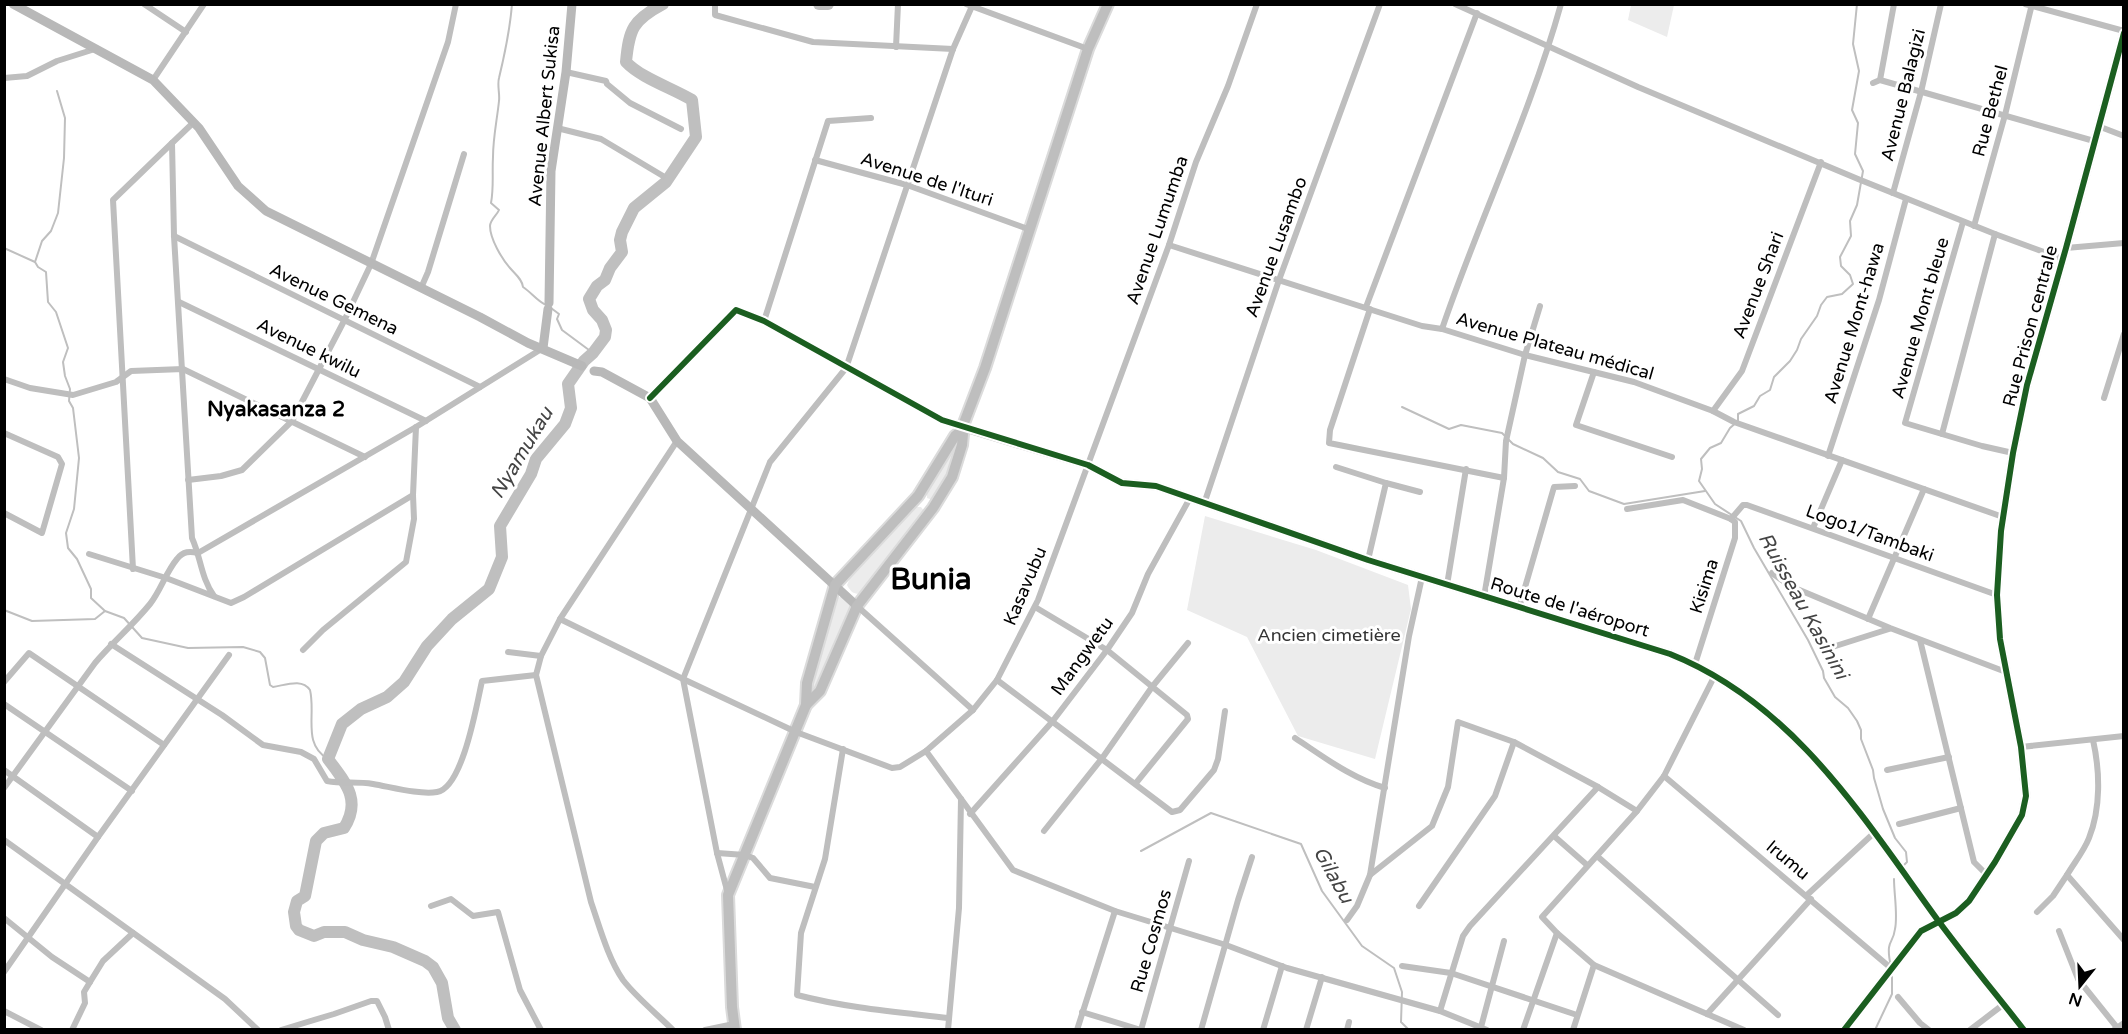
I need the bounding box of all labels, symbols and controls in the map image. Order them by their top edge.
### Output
street label: Avenue Albert Sukisa [524,24,564,208]
street label: Avenue Balagizi [1876,27,1930,163]
street label: Rue Bethel [1967,63,2013,159]
street label: Avenue de l'Ituri [858,147,996,211]
street label: Avenue Lumumba [1121,153,1193,307]
street label: Avenue Lusambo [1240,174,1312,320]
street label: Avenue Shari [1728,229,1788,341]
street label: Avenue Mont bleue [1886,235,1954,401]
street label: Avenue Mont-hawa [1819,240,1889,406]
street label: Rue Prison centrale [1998,243,2062,409]
street label: Avenue Gemena [266,258,402,340]
street label: Avenue Plateau médical [1454,307,1656,385]
street label: Avenue kwilu [253,313,365,383]
district label: Nyakasanza 2 [207,397,345,422]
water label: Nyamukau [485,401,560,503]
street label: Logo1/Tambaki [1803,500,1937,566]
water label: Ruisseau Kasinini [1753,528,1855,686]
street label: Kasavubu [999,543,1051,629]
street label: Kisima [1685,556,1723,616]
district label: Bunia [890,561,972,598]
street label: Route de l'aéroport [1488,572,1652,642]
street label: Mangwetu [1046,612,1118,700]
park label: Ancien cimetière [1257,624,1401,646]
street label: Irumu [1762,835,1814,885]
water label: Gilabu [1308,842,1359,909]
street label: Rue Cosmos [1126,887,1176,995]
north arrow [2050,956,2110,1016]
text: N [2066,988,2085,1011]

